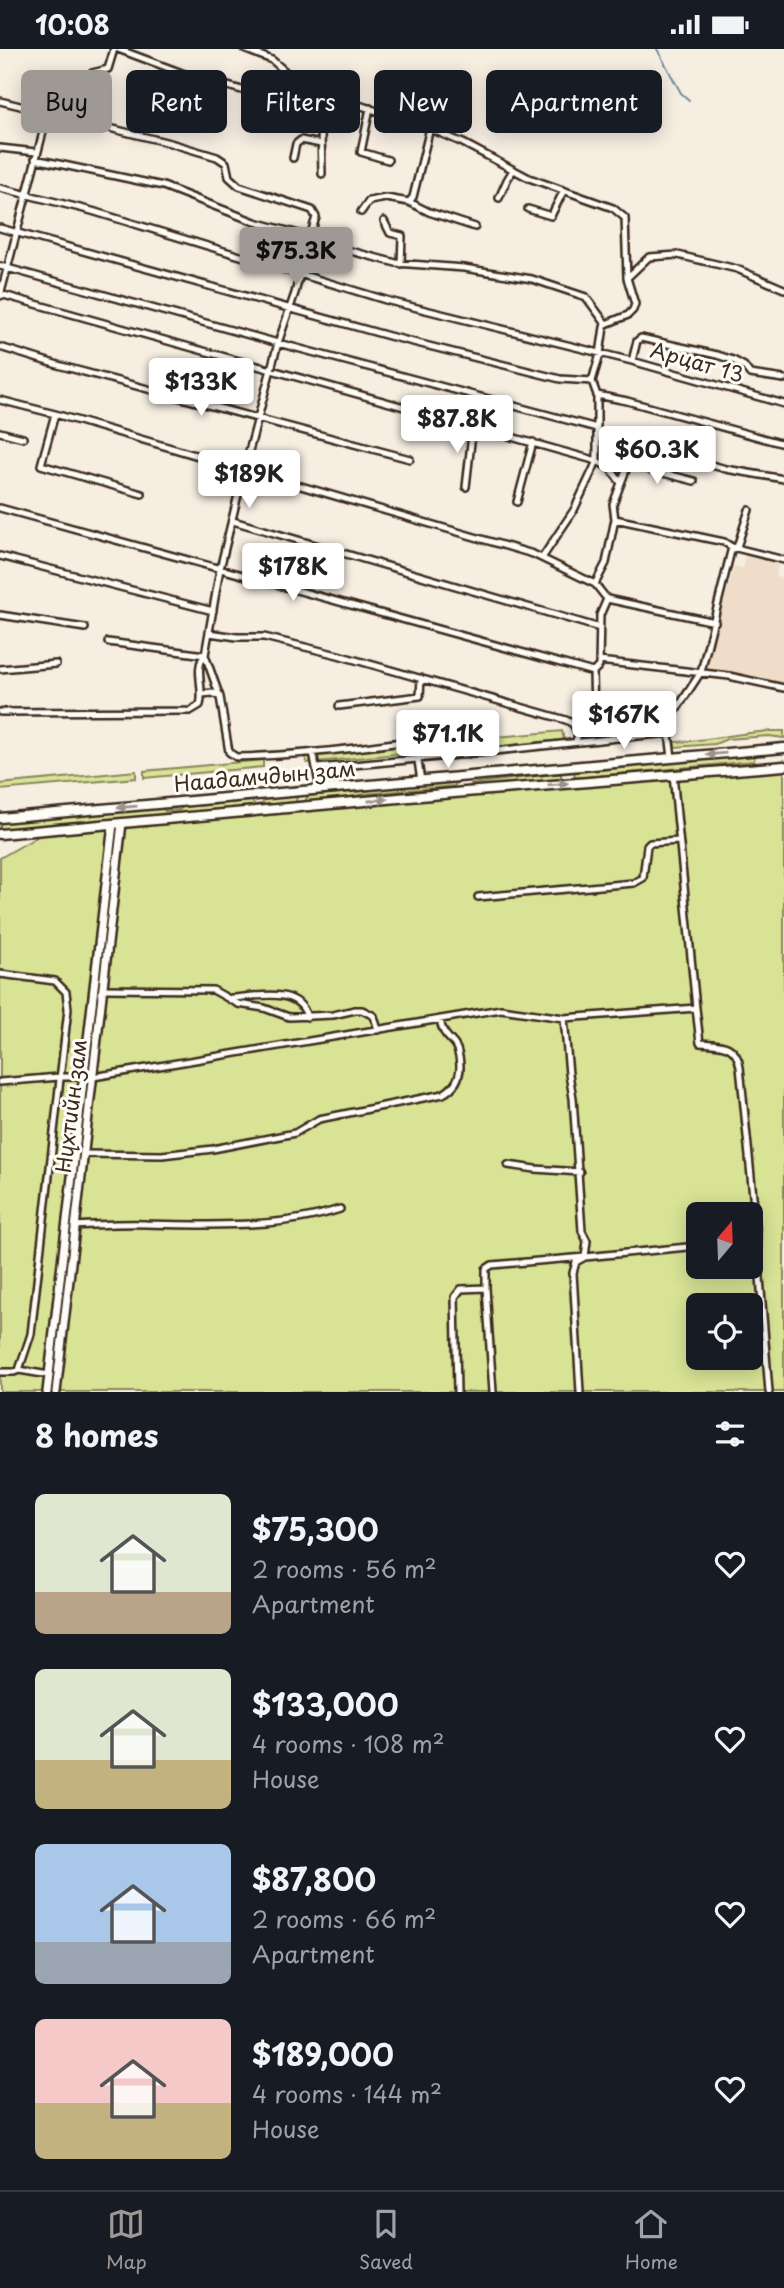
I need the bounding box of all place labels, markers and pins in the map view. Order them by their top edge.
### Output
pin: $75.3K [239,227,353,287]
pin: $133K [152,359,250,418]
pin: $87.8K [400,395,514,455]
pin: $60.3K [600,427,714,486]
pin: $189K [200,451,298,510]
pin: $178K [244,543,342,603]
pin: $167K [575,691,673,751]
pin: $71.1K [391,711,505,770]

